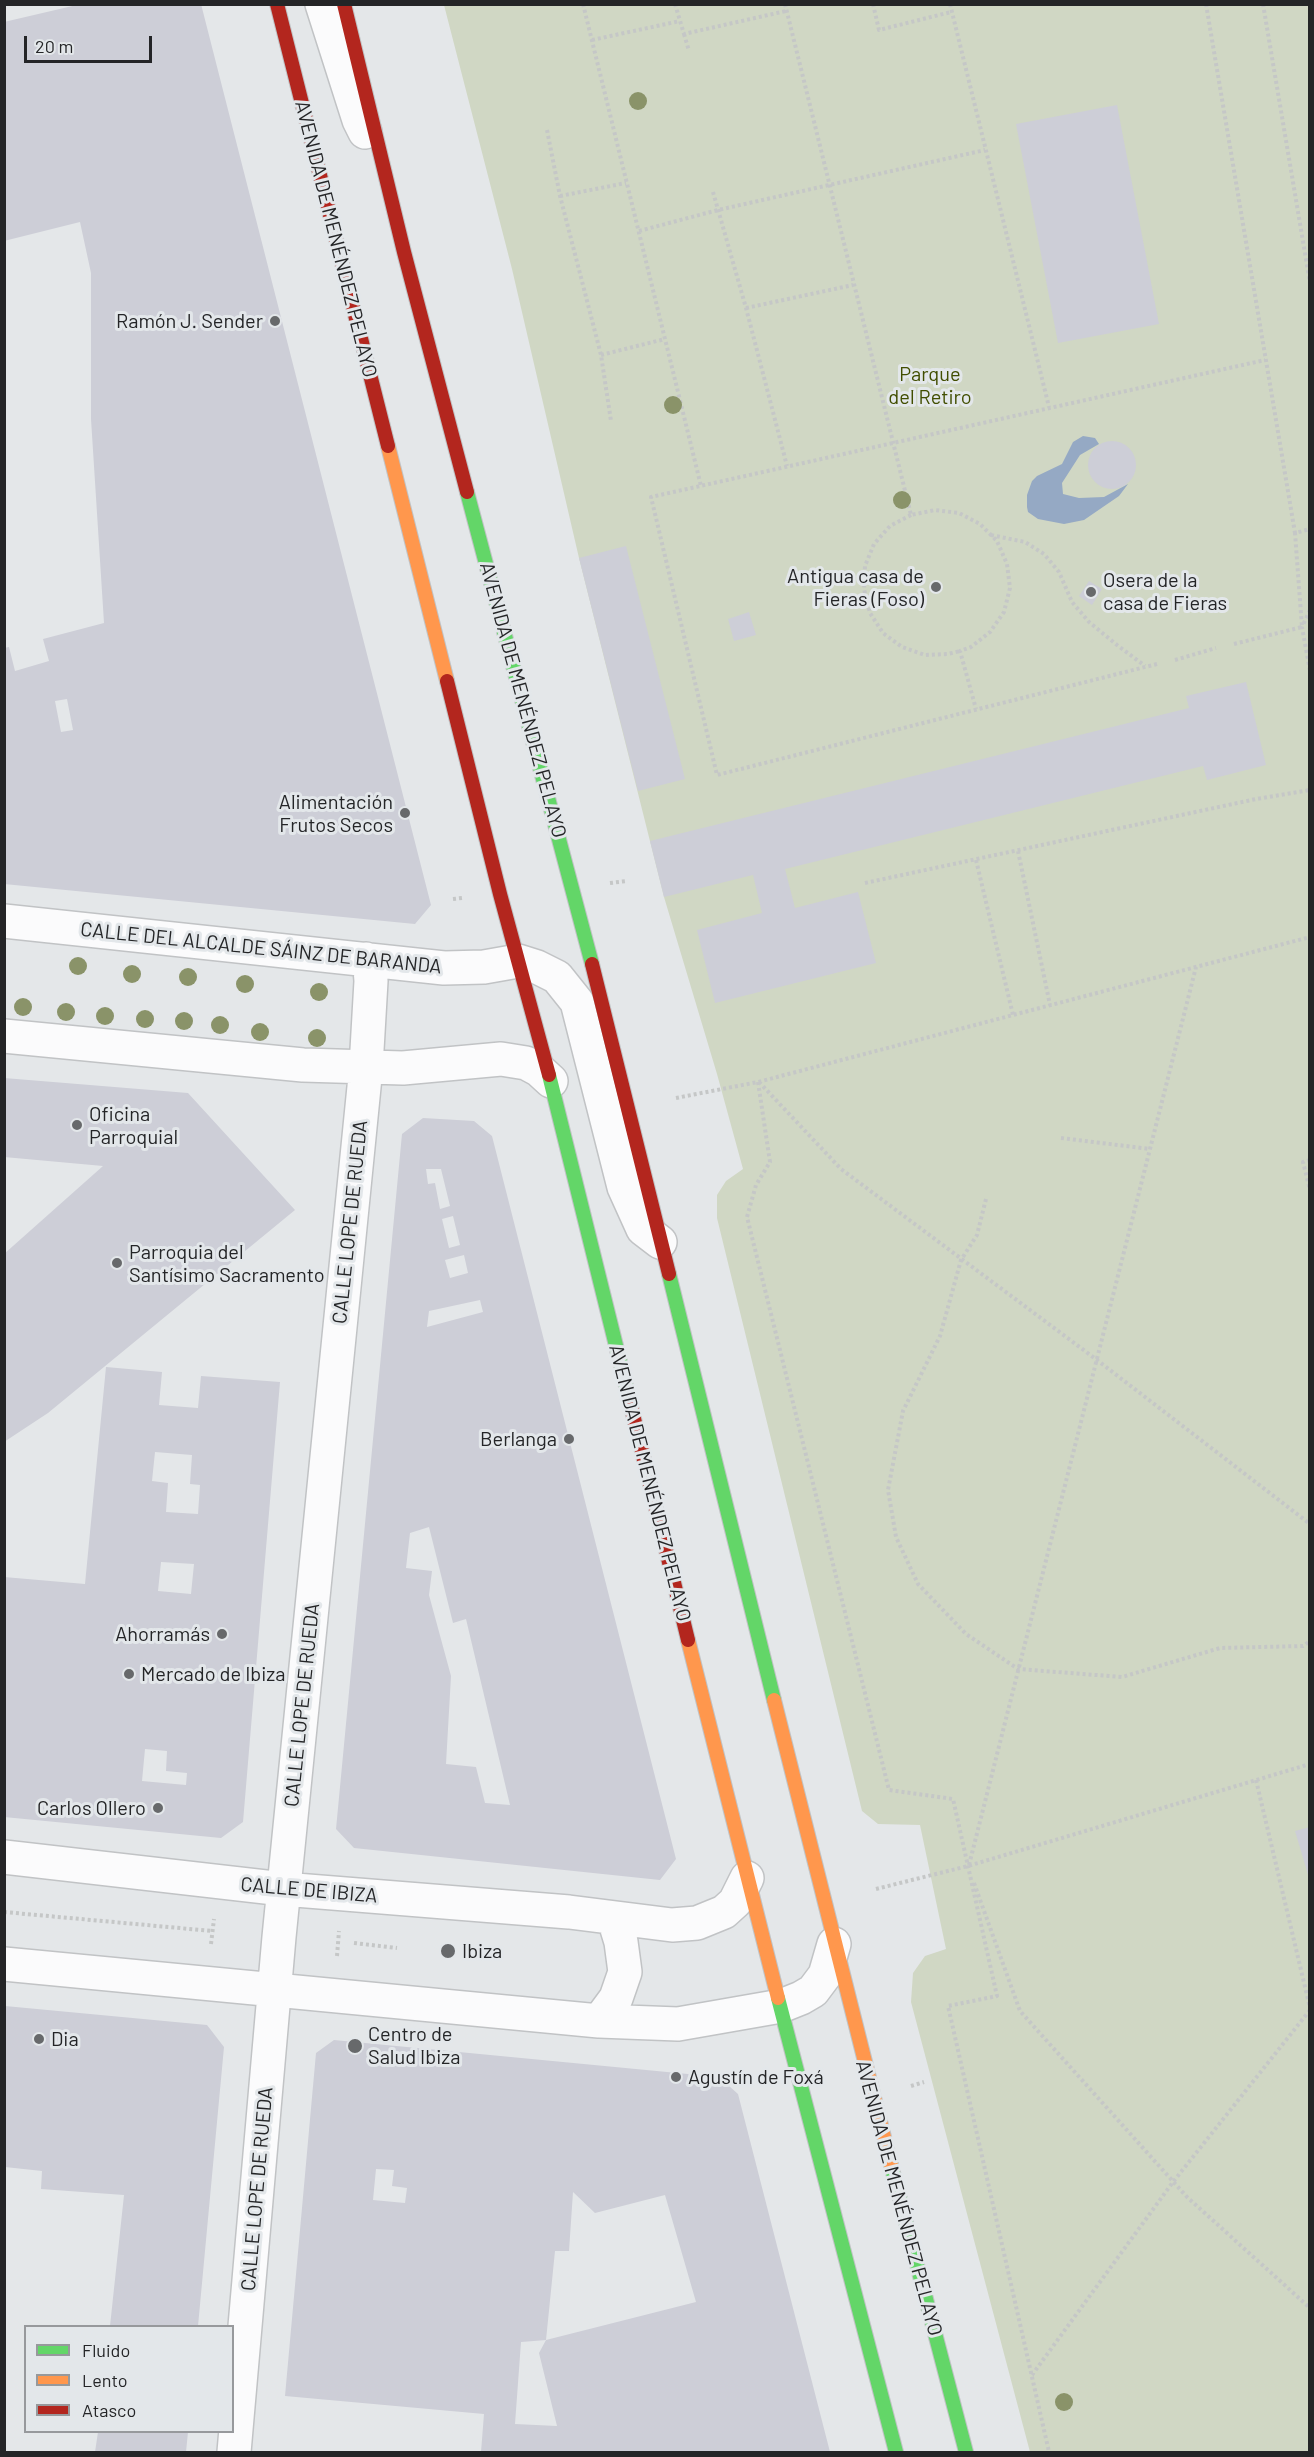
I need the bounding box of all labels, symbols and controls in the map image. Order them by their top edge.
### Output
scale bar [27,24,154,62]
text: 20 m [35,35,73,57]
street label: AVENIDA DE MENÉNDEZ PELAYO [290,98,382,380]
place label: Ramón J. Sender [116,309,263,333]
marker: Ramón J. Sender [268,314,282,328]
park label: Parque del Retiro [888,362,972,409]
street label: AVENIDA DE MENÉNDEZ PELAYO [475,559,571,841]
place label: Antigua casa de Fieras (Foso) [787,564,924,611]
place label: Osera de la casa de Fieras [1103,568,1227,615]
marker: Antigua casa de Fieras (Foso) [929,580,943,594]
marker: Osera de la casa de Fieras [1084,585,1098,599]
place label: Alimentación Frutos Secos [279,790,393,837]
marker: Alimentación Frutos Secos [398,806,412,820]
street label: CALLE DEL ALCALDE SÁINZ DE BARANDA [79,917,443,979]
place label: Oficina Parroquial [89,1102,178,1149]
marker: Oficina Parroquial [70,1118,84,1132]
street label: CALLE LOPE DE RUEDA [327,1119,373,1325]
place label: Parroquia del Santísimo Sacramento [129,1240,325,1287]
marker: Parroquia del Santísimo Sacramento [110,1256,124,1270]
street label: AVENIDA DE MENÉNDEZ PELAYO [604,1342,696,1624]
place label: Berlanga [480,1427,557,1451]
marker: Berlanga [562,1432,576,1446]
street label: CALLE LOPE DE RUEDA [279,1602,325,1808]
place label: Ahorramás [115,1622,210,1646]
marker: Ahorramás [215,1627,229,1641]
place label: Mercado de Ibiza [141,1662,285,1686]
marker: Mercado de Ibiza [122,1667,136,1681]
place label: Carlos Ollero [37,1796,146,1820]
marker: Carlos Ollero [151,1801,165,1815]
street label: CALLE DE IBIZA [239,1872,379,1908]
place label: Ibiza [462,1939,502,1963]
marker: Ibiza [439,1942,457,1960]
place label: Centro de Salud Ibiza [368,2022,460,2069]
place label: Dia [51,2027,79,2051]
marker: Dia [32,2032,46,2046]
marker: Centro de Salud Ibiza [346,2037,364,2055]
street label: AVENIDA DE MENÉNDEZ PELAYO [851,2057,947,2339]
place label: Agustín de Foxá [688,2065,824,2089]
marker: Agustín de Foxá [669,2070,683,2084]
street label: CALLE LOPE DE RUEDA [236,2086,278,2292]
legend [24,2325,234,2433]
text: Fluido [82,2339,130,2361]
text: Lento [82,2369,128,2391]
text: Atasco [82,2399,136,2421]

